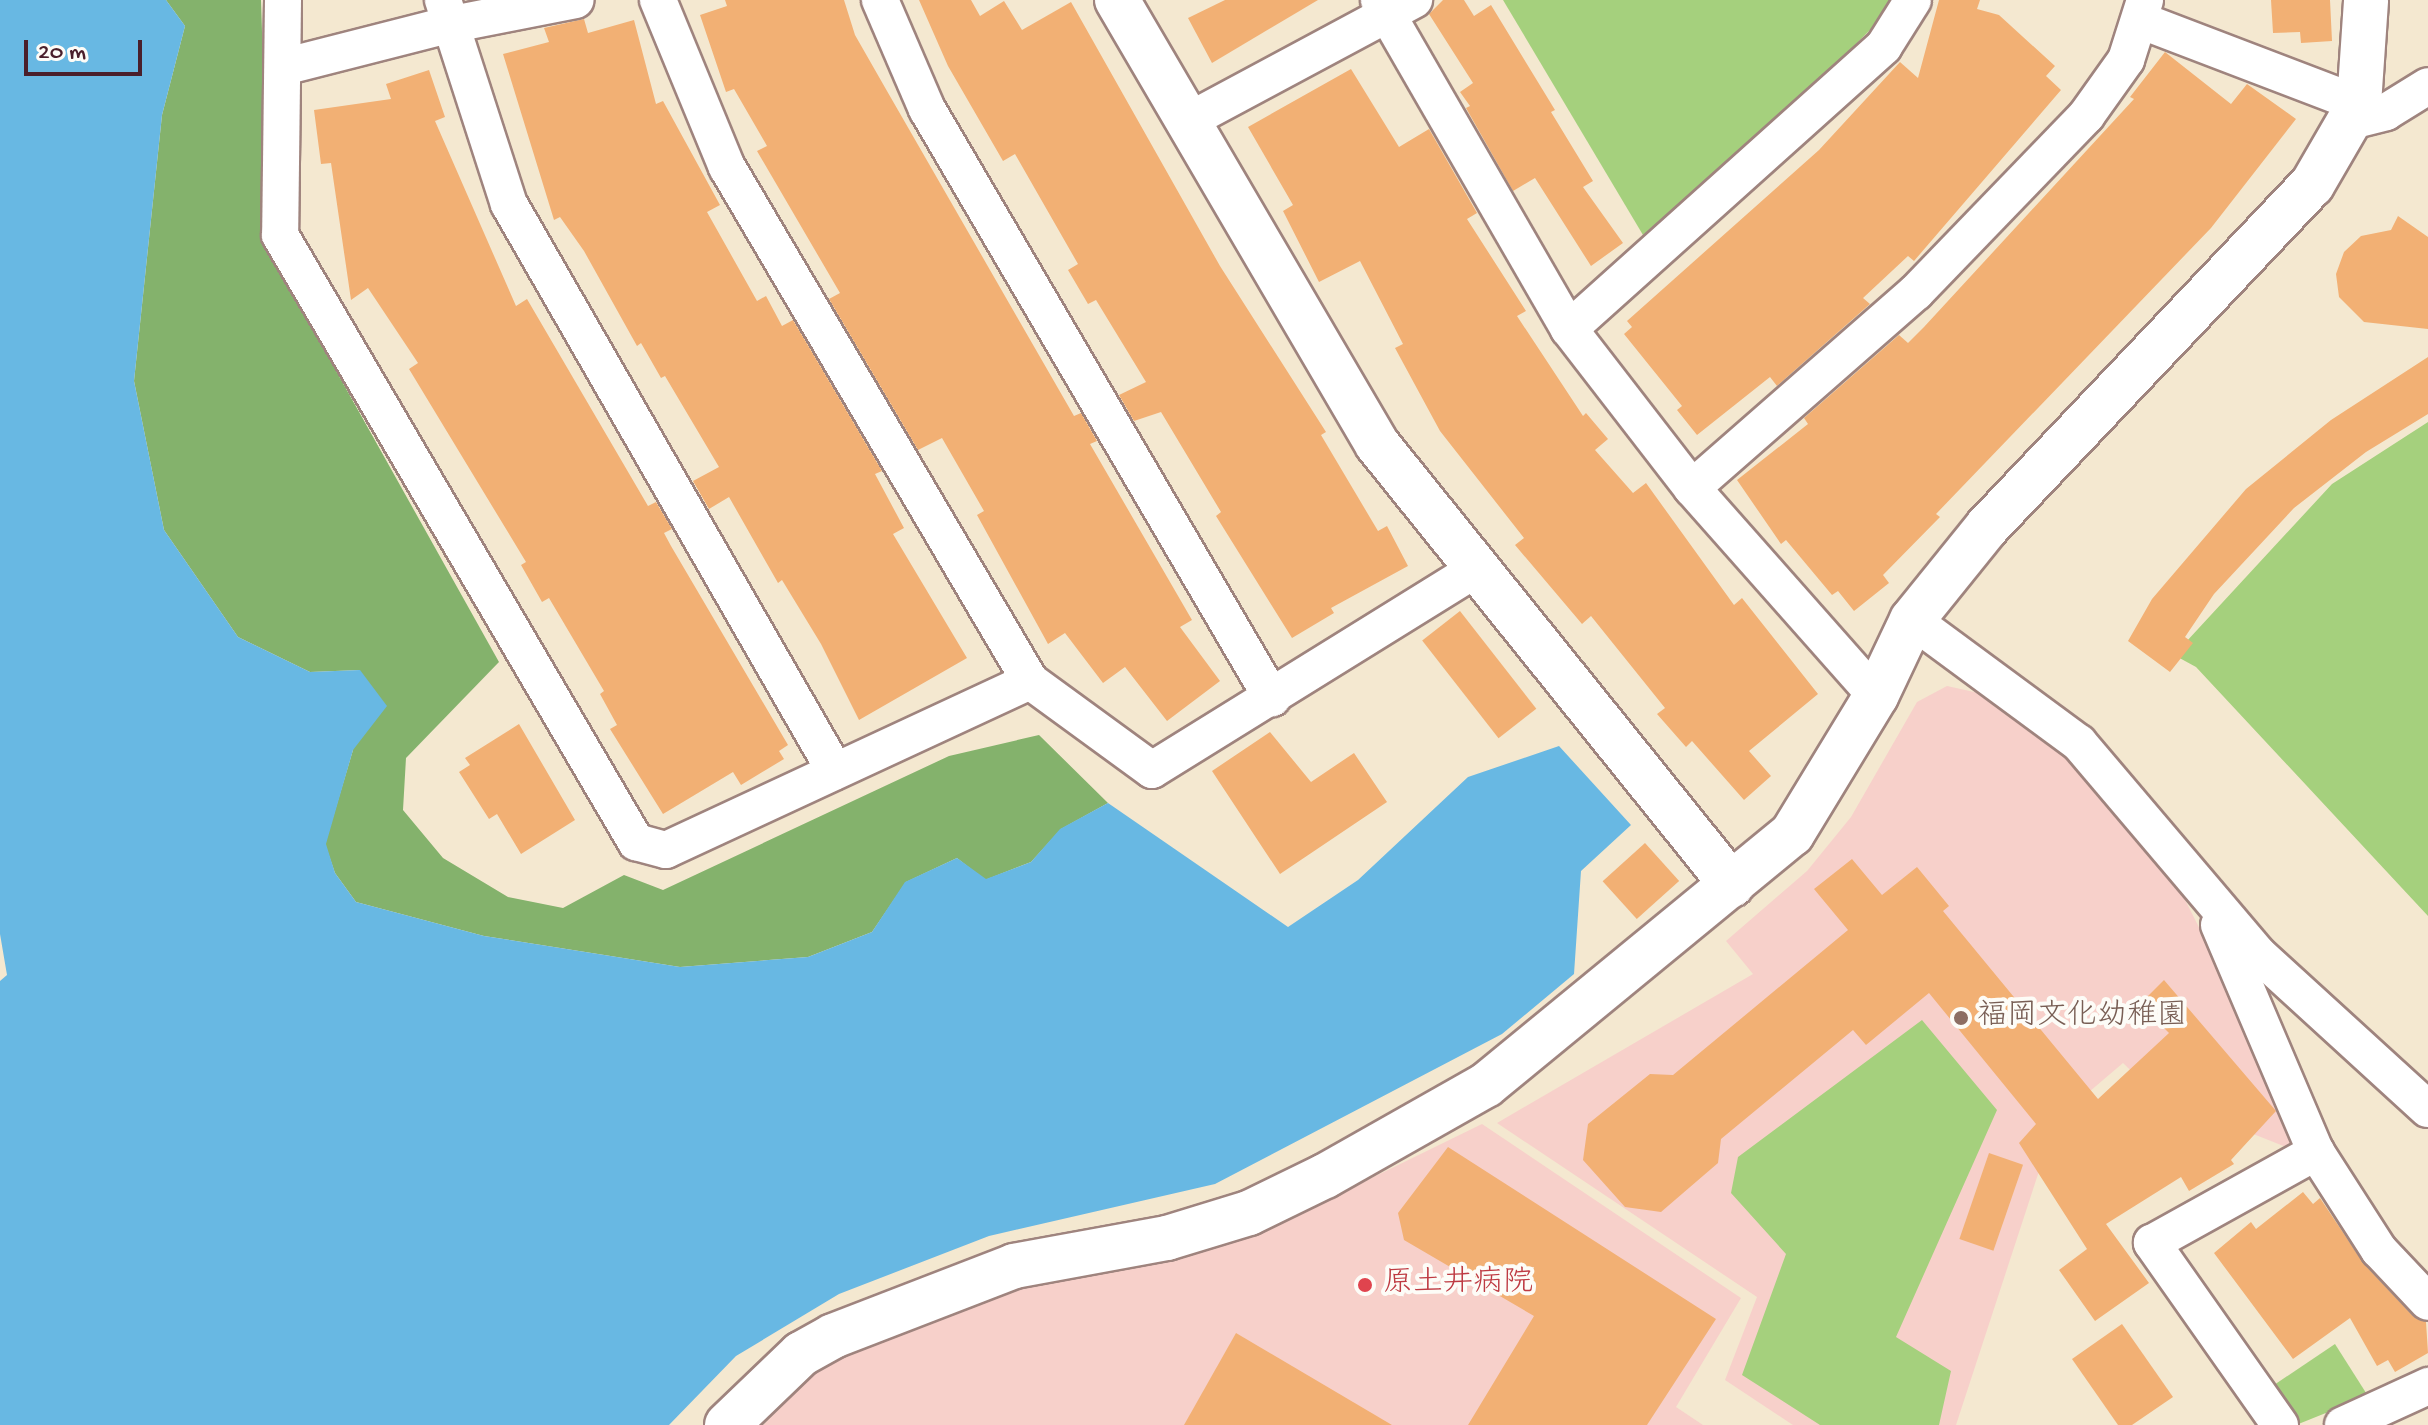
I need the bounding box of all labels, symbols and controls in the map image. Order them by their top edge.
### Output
scale bar [28,24,146,74]
text: 20 m [38,39,86,68]
place label: 福岡文化幼稚園 [1977,1000,2187,1036]
marker: 福岡文化幼稚園 [1952,1009,1970,1027]
place label: 原土井病院 [1383,1267,1533,1303]
marker: 原土井病院 [1354,1274,1376,1296]

